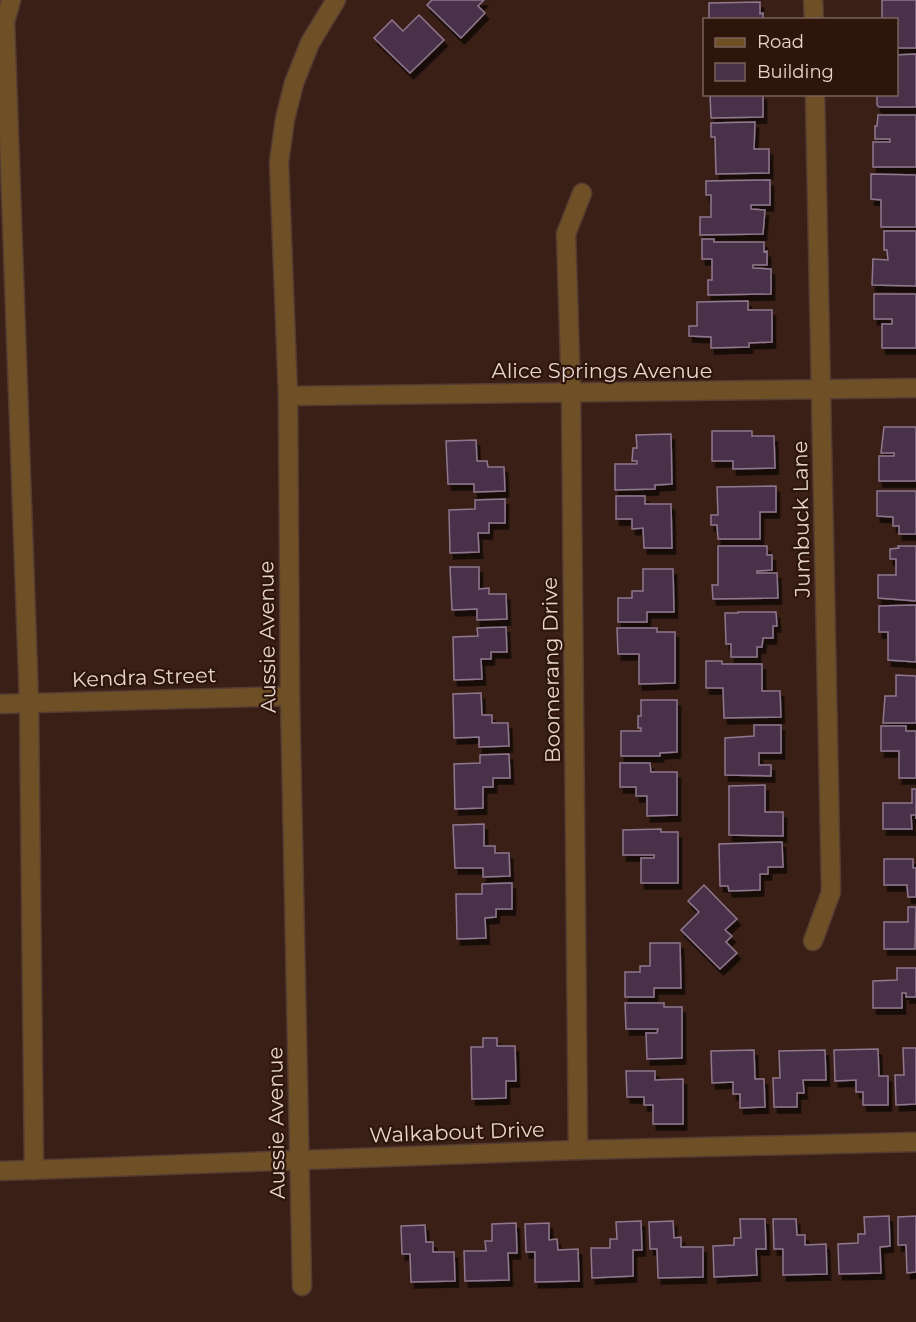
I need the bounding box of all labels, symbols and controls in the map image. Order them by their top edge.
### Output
legend [703,18,898,96]
text: Road [757,31,804,53]
text: Building [757,61,834,83]
street label: Alice Springs Avenue [492,358,712,383]
street label: Jumbuck Lane [787,440,815,599]
street label: Aussie Avenue [253,561,281,713]
street label: Boomerang Drive [537,577,565,763]
street label: Kendra Street [71,662,217,692]
street label: Aussie Avenue [262,1047,290,1199]
street label: Walkabout Drive [369,1116,545,1148]

